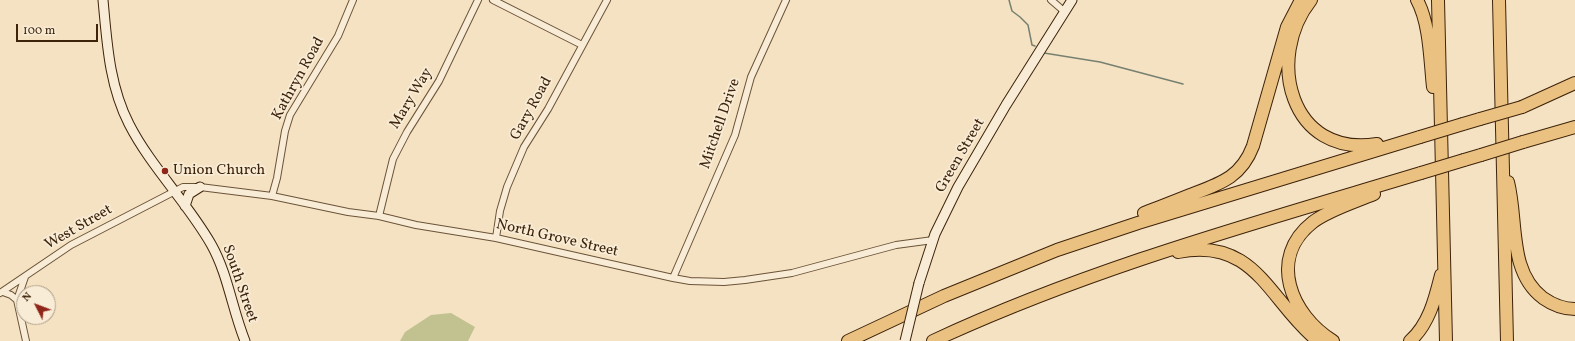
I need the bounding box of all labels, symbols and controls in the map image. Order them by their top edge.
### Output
scale bar [18,16,100,42]
text: 100 m [23,23,55,39]
street label: Kathryn Road [269,34,329,124]
street label: Mary Way [387,65,437,133]
street label: Gary Road [507,74,557,144]
street label: Mitchell Drive [697,76,745,172]
street label: Green Street [933,116,989,196]
place label: Union Church [173,162,265,180]
marker: Union Church [160,166,170,176]
street label: West Street [42,201,116,255]
street label: North Grove Street [494,216,620,262]
street label: South Street [217,243,261,325]
north arrow [16,285,56,325]
text: N [19,289,36,305]

